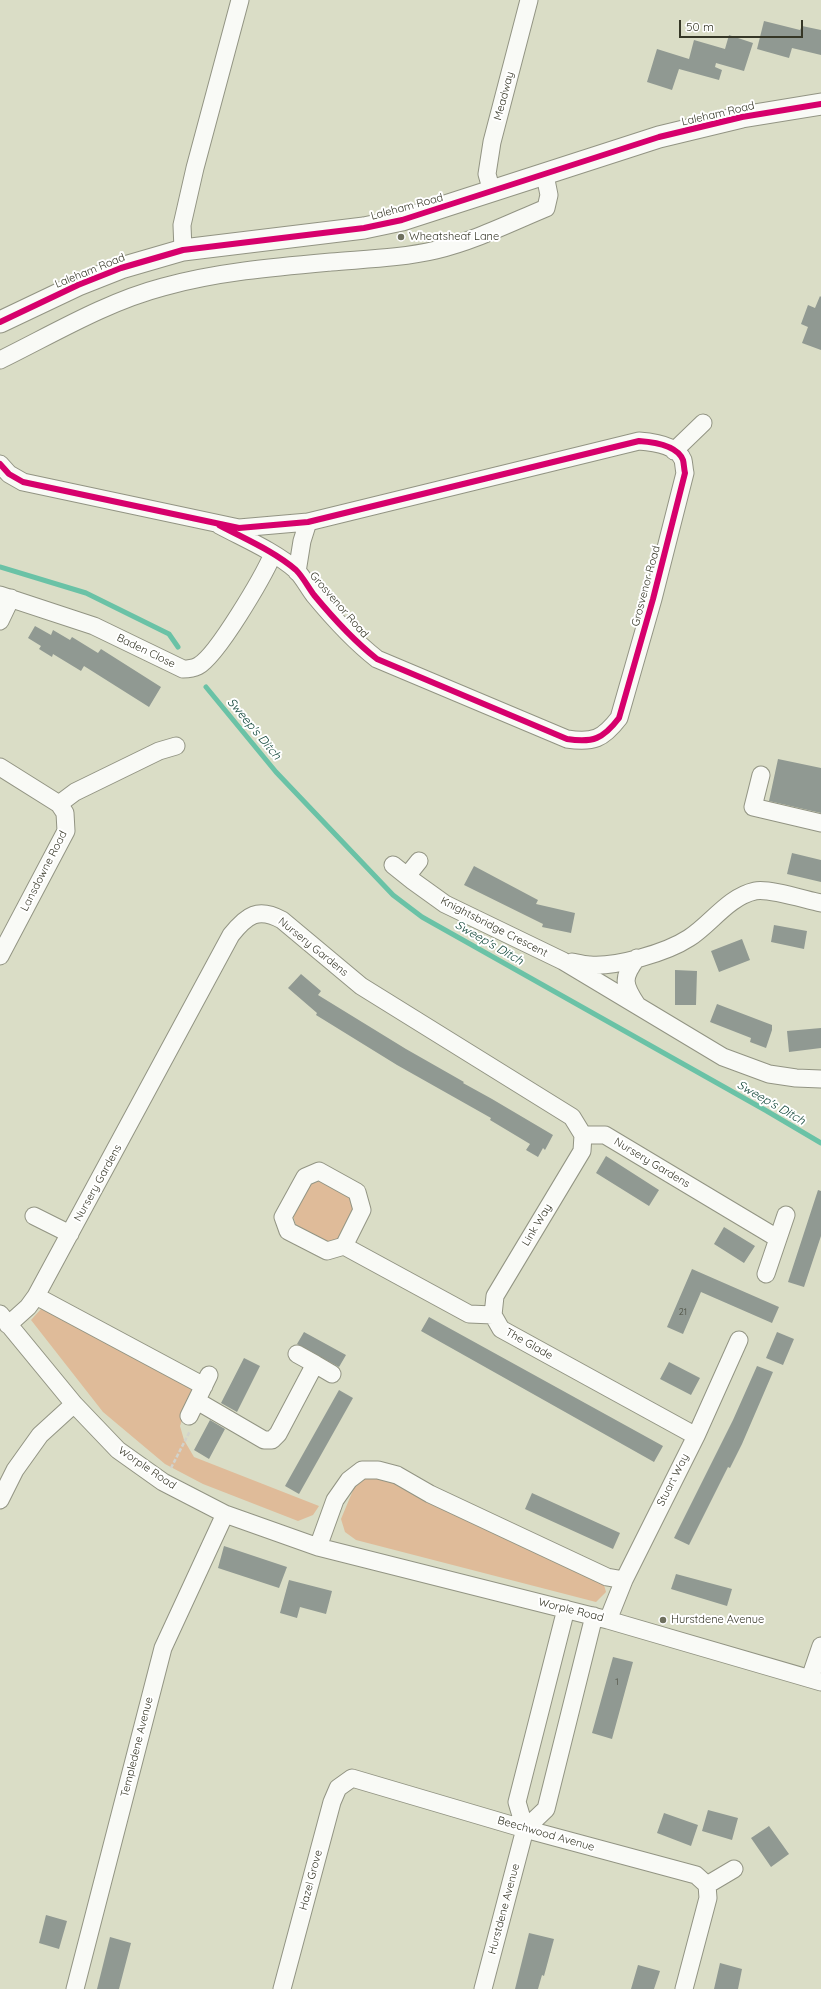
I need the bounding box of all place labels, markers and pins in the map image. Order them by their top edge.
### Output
place label: Wheatsheaf Lane [409,230,499,244]
marker: Wheatsheaf Lane [396,232,406,242]
place label: Hurstdene Avenue [671,1613,764,1627]
marker: Hurstdene Avenue [658,1615,668,1625]

